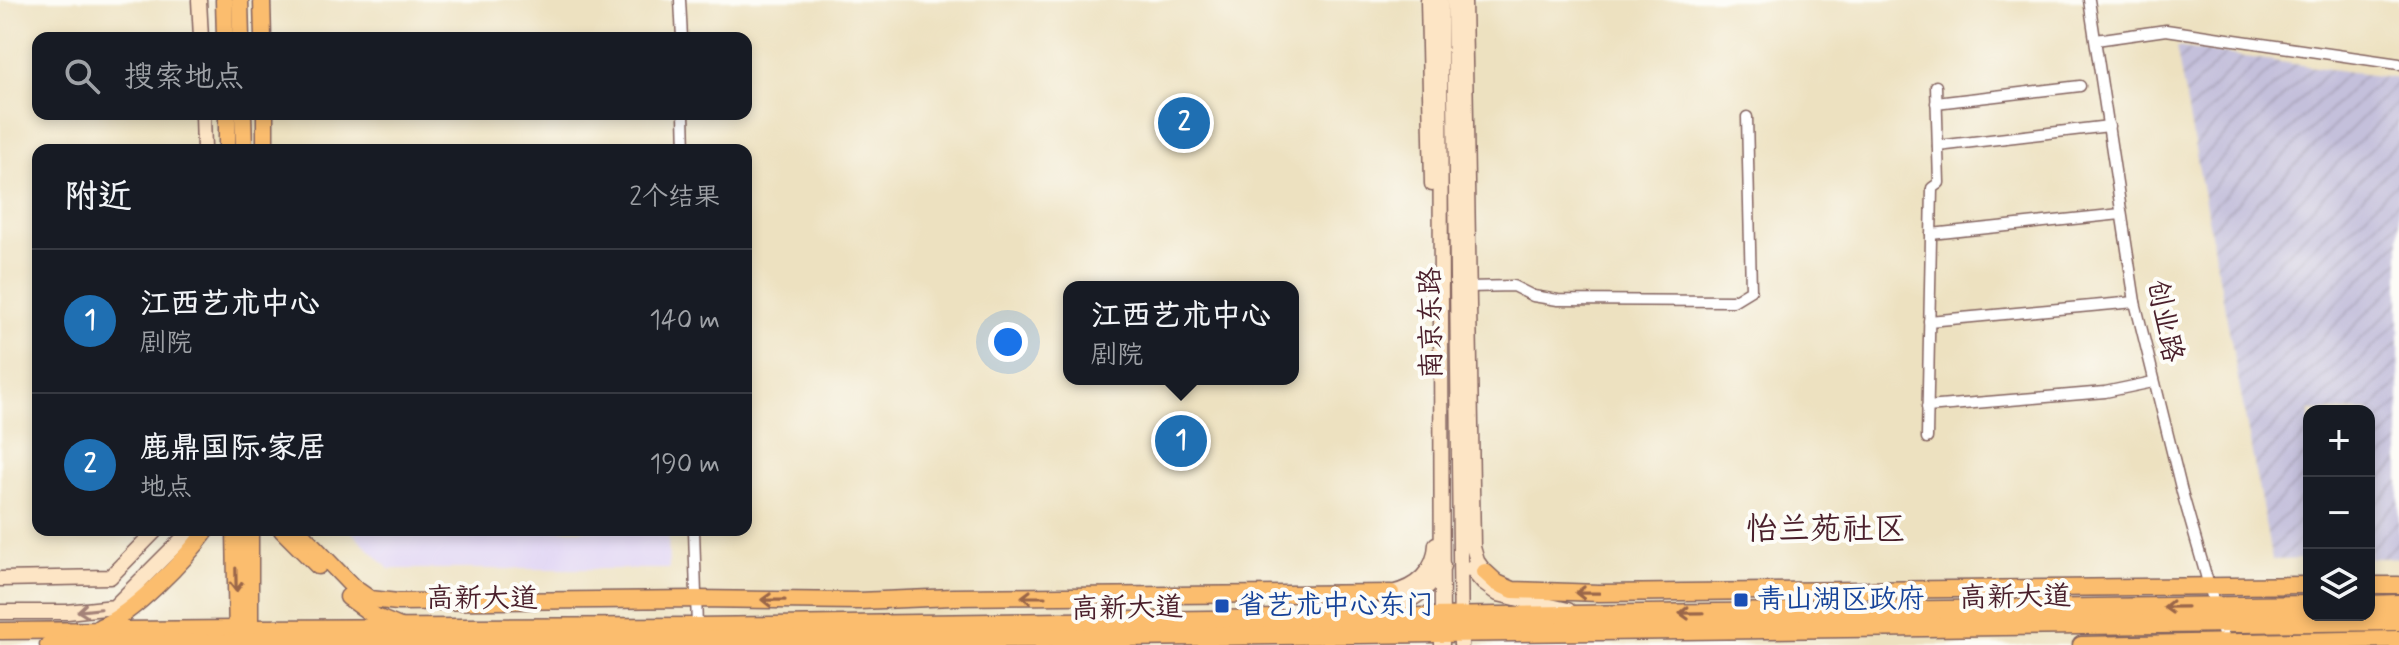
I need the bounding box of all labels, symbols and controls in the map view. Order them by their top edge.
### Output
search box [32,32,752,120]
icon: search [60,54,104,98]
text: 搜索地点 [124,58,244,97]
pin: 2 [1158,93,1210,153]
text: 附近 [64,175,132,220]
text: 2个结果 [629,181,720,215]
street label: 南京东路 [1413,267,1451,379]
street label: 创业路 [2137,276,2191,366]
popup [1063,281,1299,385]
text: 江西艺术中心 [140,285,320,324]
text: 江西艺术中心 [1091,297,1271,336]
text: 1 [84,304,96,338]
text: 140 m [649,304,720,338]
your location [988,322,1028,362]
text: 剧院 [140,327,192,361]
text: 剧院 [1091,339,1143,373]
map controls [2303,405,2375,621]
button: + [2303,405,2375,477]
pin: 1 [1155,411,1207,471]
text: 鹿鼎国际·家居 [140,429,327,468]
text: 2 [84,448,96,482]
text: 190 m [650,448,720,482]
text: 地点 [140,471,192,505]
button: − [2303,477,2375,549]
district label: 怡兰苑社区 [1746,509,1906,551]
button: layers [2303,549,2375,621]
one-way arrow [228,566,243,593]
street label: 高新大道 [1959,579,2071,617]
street label: 高新大道 [426,581,538,618]
place label: 青山湖区政府 [1757,582,1925,619]
one-way arrow [1574,585,1601,601]
place label: 省艺术中心东门 [1238,588,1434,625]
one-way arrow [1020,589,1047,605]
street label: 高新大道 [1071,590,1183,628]
marker: 青山湖区政府 [1732,591,1750,609]
one-way arrow [760,592,787,608]
marker: 省艺术中心东门 [1213,597,1231,615]
one-way arrow [2162,599,2189,615]
one-way arrow [76,602,103,617]
one-way arrow [1678,605,1705,621]

